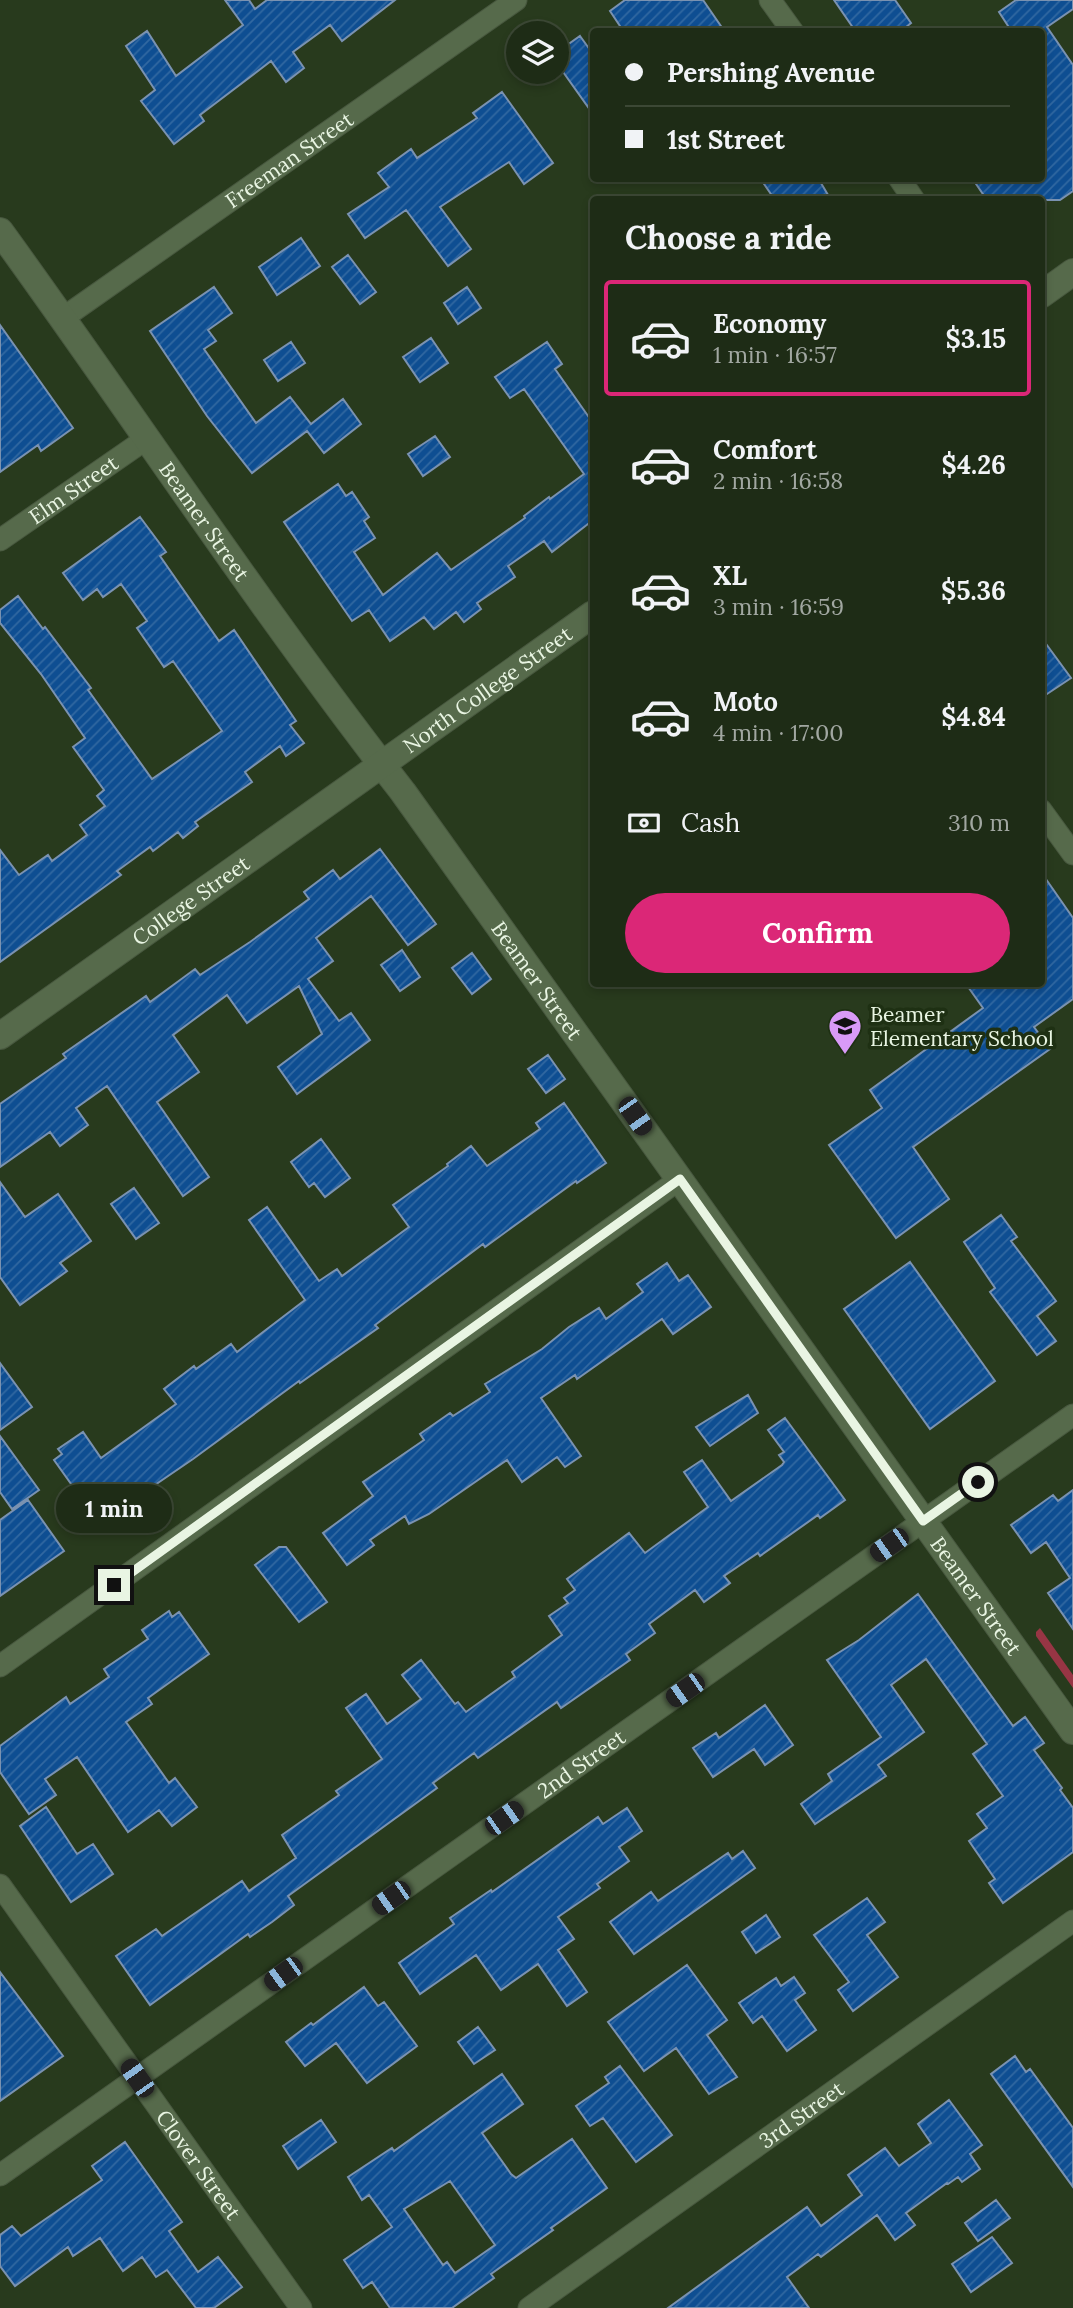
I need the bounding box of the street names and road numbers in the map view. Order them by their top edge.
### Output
street label: Freeman Street [220,105,359,214]
street label: Elm Street [23,449,124,530]
street label: Beamer Street [153,456,256,587]
street label: North College Street [397,619,578,759]
street label: College Street [127,849,255,951]
street label: Beamer Street [486,916,589,1046]
street label: Beamer Street [925,1531,1028,1661]
street label: 2nd Street [532,1723,631,1804]
street label: 3rd Street [753,2074,850,2154]
street label: Clover Street [151,2104,248,2225]

